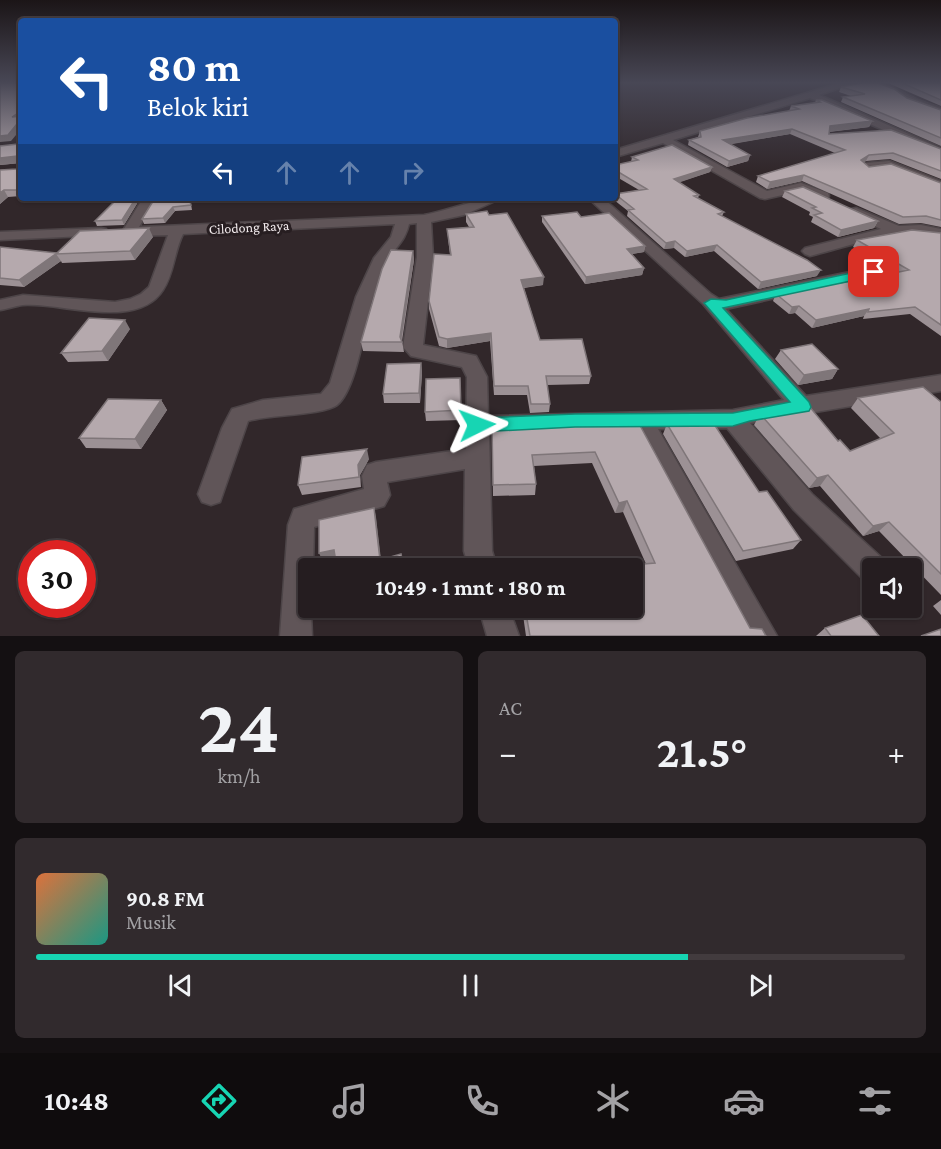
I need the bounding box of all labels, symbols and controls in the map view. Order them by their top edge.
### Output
icon: left [48,42,126,120]
text: 80 m [147,43,241,90]
text: Belok kiri [147,92,249,122]
icon: left [207,156,240,189]
icon: ahead [270,156,303,189]
icon: ahead [333,156,366,189]
icon: right [396,156,429,189]
street label: Cilodong Raya [208,217,290,237]
pin [848,246,899,297]
icon: arrive [857,255,890,288]
position arrow [445,393,509,457]
speed limit sign: 30 [18,540,96,618]
map controls [862,558,922,618]
button: sound [862,558,922,618]
text: 10:49 · 1 mnt · 180 m [375,575,566,600]
text: 24 [198,682,280,769]
text: AC [499,697,522,719]
text: 21.5° [657,727,747,777]
text: − [499,734,516,771]
text: + [888,734,905,771]
text: km/h [217,765,261,787]
text: 90.8 FM [126,886,205,911]
text: Musik [126,911,176,933]
icon: previous [164,969,197,1002]
icon: pause [454,969,487,1002]
icon: next [744,969,777,1002]
icon: directions [198,1080,240,1122]
icon: music [329,1080,371,1122]
icon: phone [461,1080,503,1122]
icon: climate [592,1080,634,1122]
icon: car [723,1080,765,1122]
icon: filters [854,1080,896,1122]
text: 10:48 [45,1086,109,1116]

